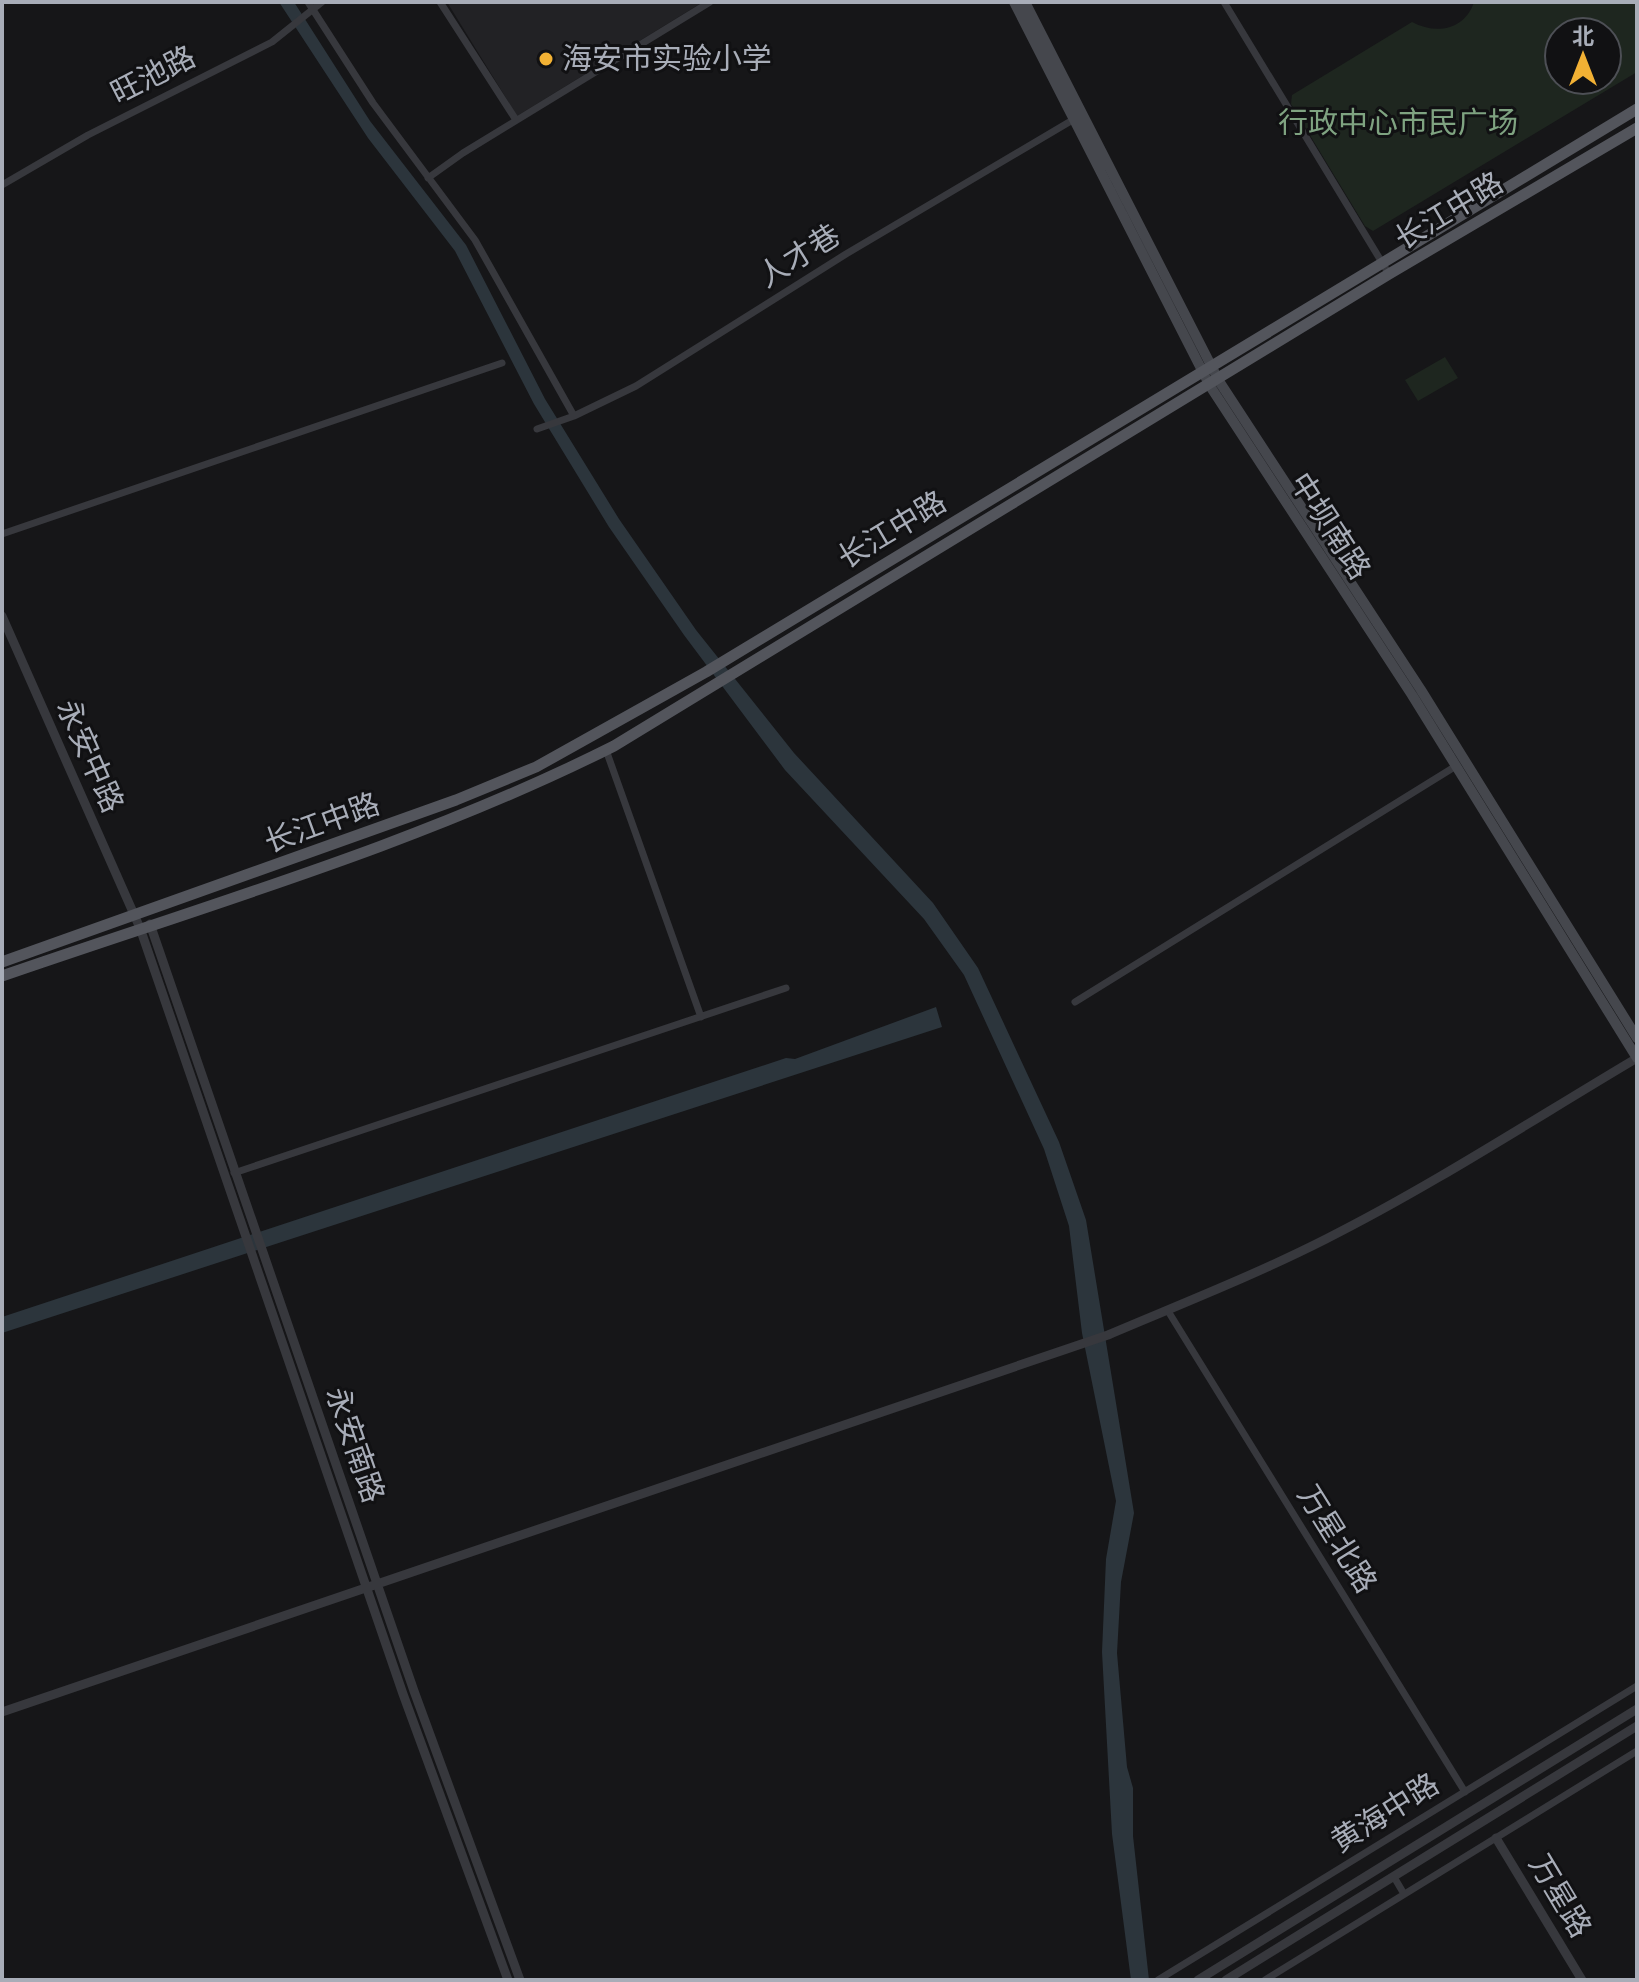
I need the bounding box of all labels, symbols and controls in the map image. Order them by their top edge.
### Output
north arrow [1543,16,1623,96]
text: 北 [1572,20,1594,52]
street label: 旺池路 [103,35,203,114]
place label: 海安市实验小学 [562,37,772,80]
marker: 海安市实验小学 [537,50,555,68]
park label: 行政中心市民广场 [1278,101,1518,144]
street label: 长江中路 [1386,161,1511,260]
street label: 人才巷 [749,213,848,298]
street label: 中坝南路 [1280,464,1381,588]
street label: 长江中路 [829,480,954,579]
street label: 永安中路 [46,692,135,819]
street label: 长江中路 [258,782,386,863]
street label: 永安南路 [316,1381,395,1509]
street label: 万星北路 [1287,1476,1387,1601]
street label: 黄海中路 [1322,1763,1447,1863]
street label: 万星路 [1519,1846,1602,1945]

